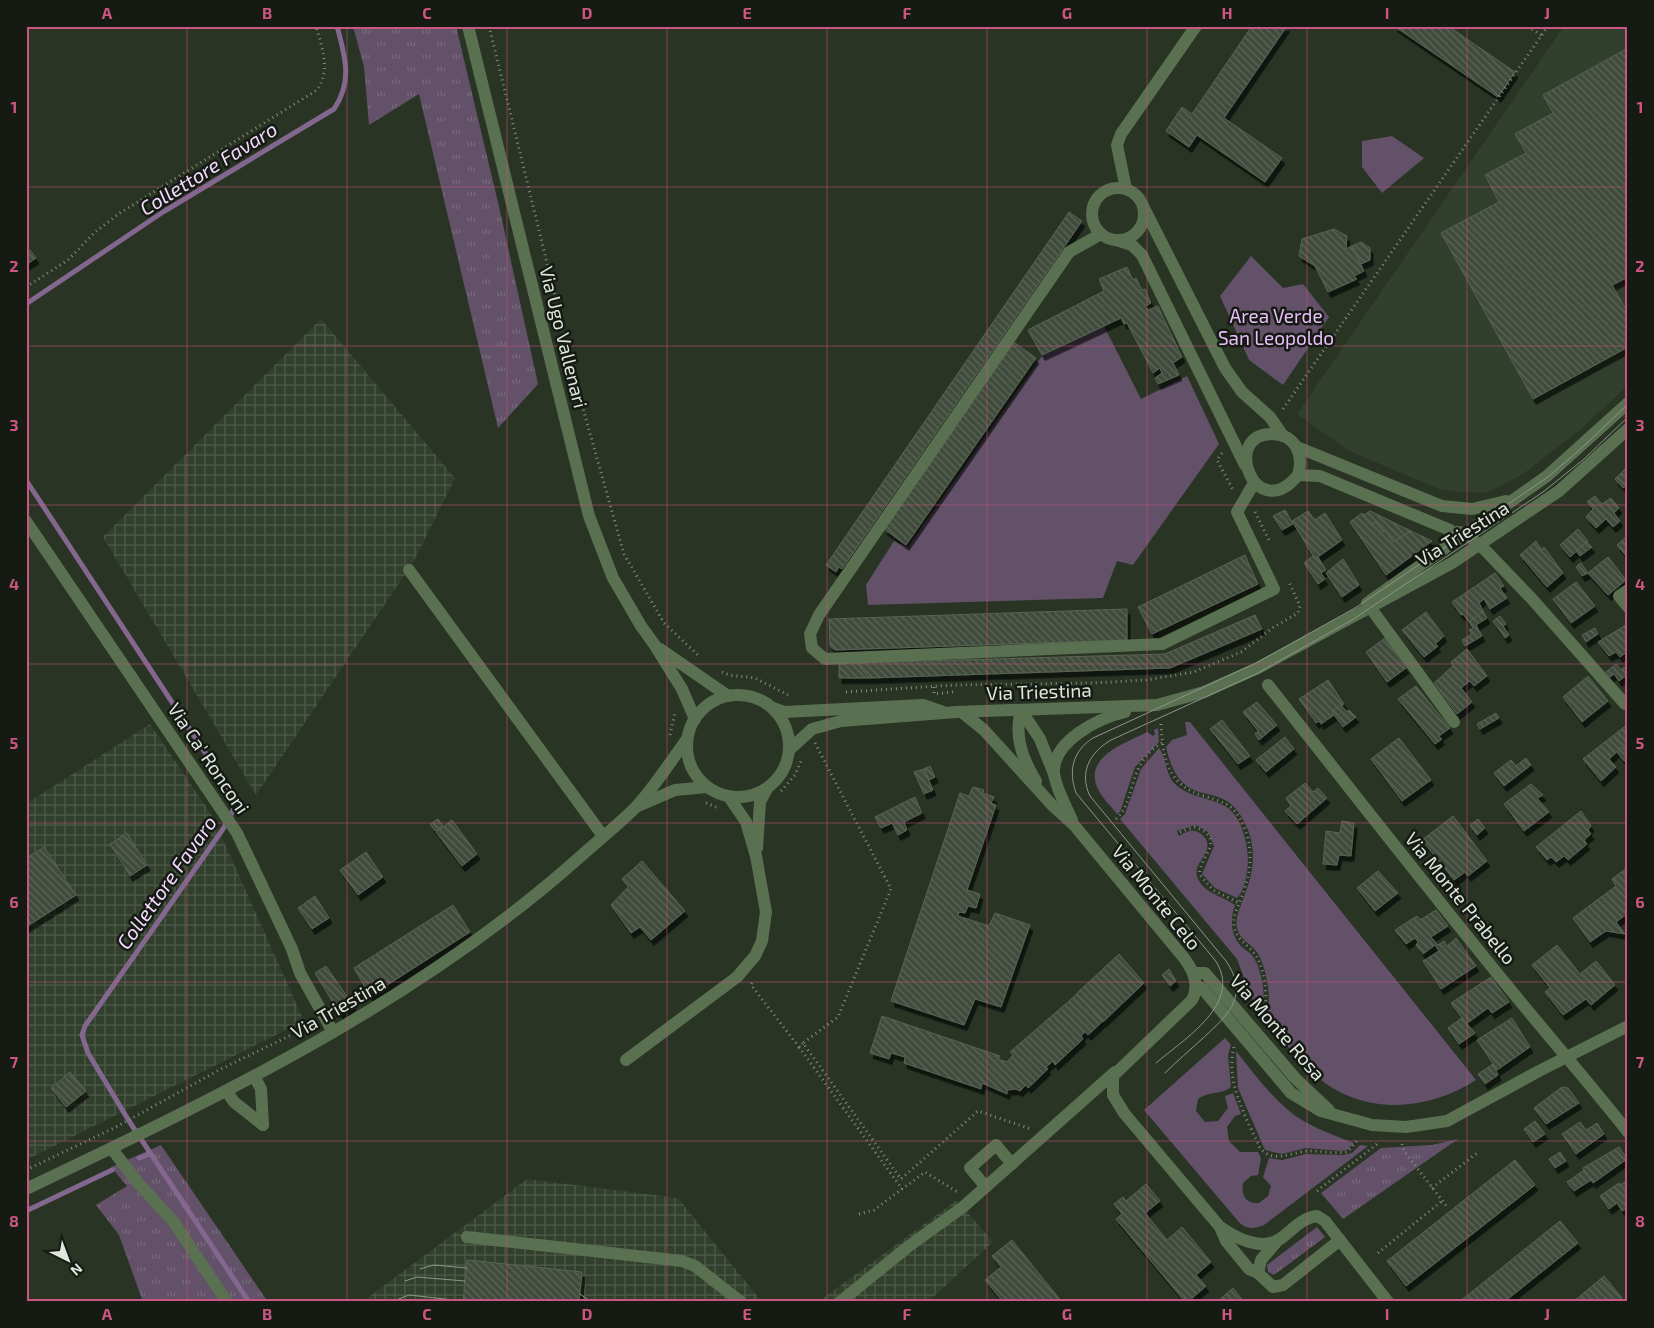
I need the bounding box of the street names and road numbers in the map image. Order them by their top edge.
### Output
street label: Via Ugo Vallenari [535,264,593,410]
street label: Via Triestina [1411,495,1513,571]
street label: Via Triestina [986,678,1092,704]
street label: Via Ca' Ronconi [163,698,255,818]
street label: Via Monte Prabello [1401,827,1521,969]
street label: Via Monte Celo [1108,840,1206,954]
street label: Via Monte Rosa [1225,969,1331,1085]
street label: Via Triestina [287,971,389,1043]

